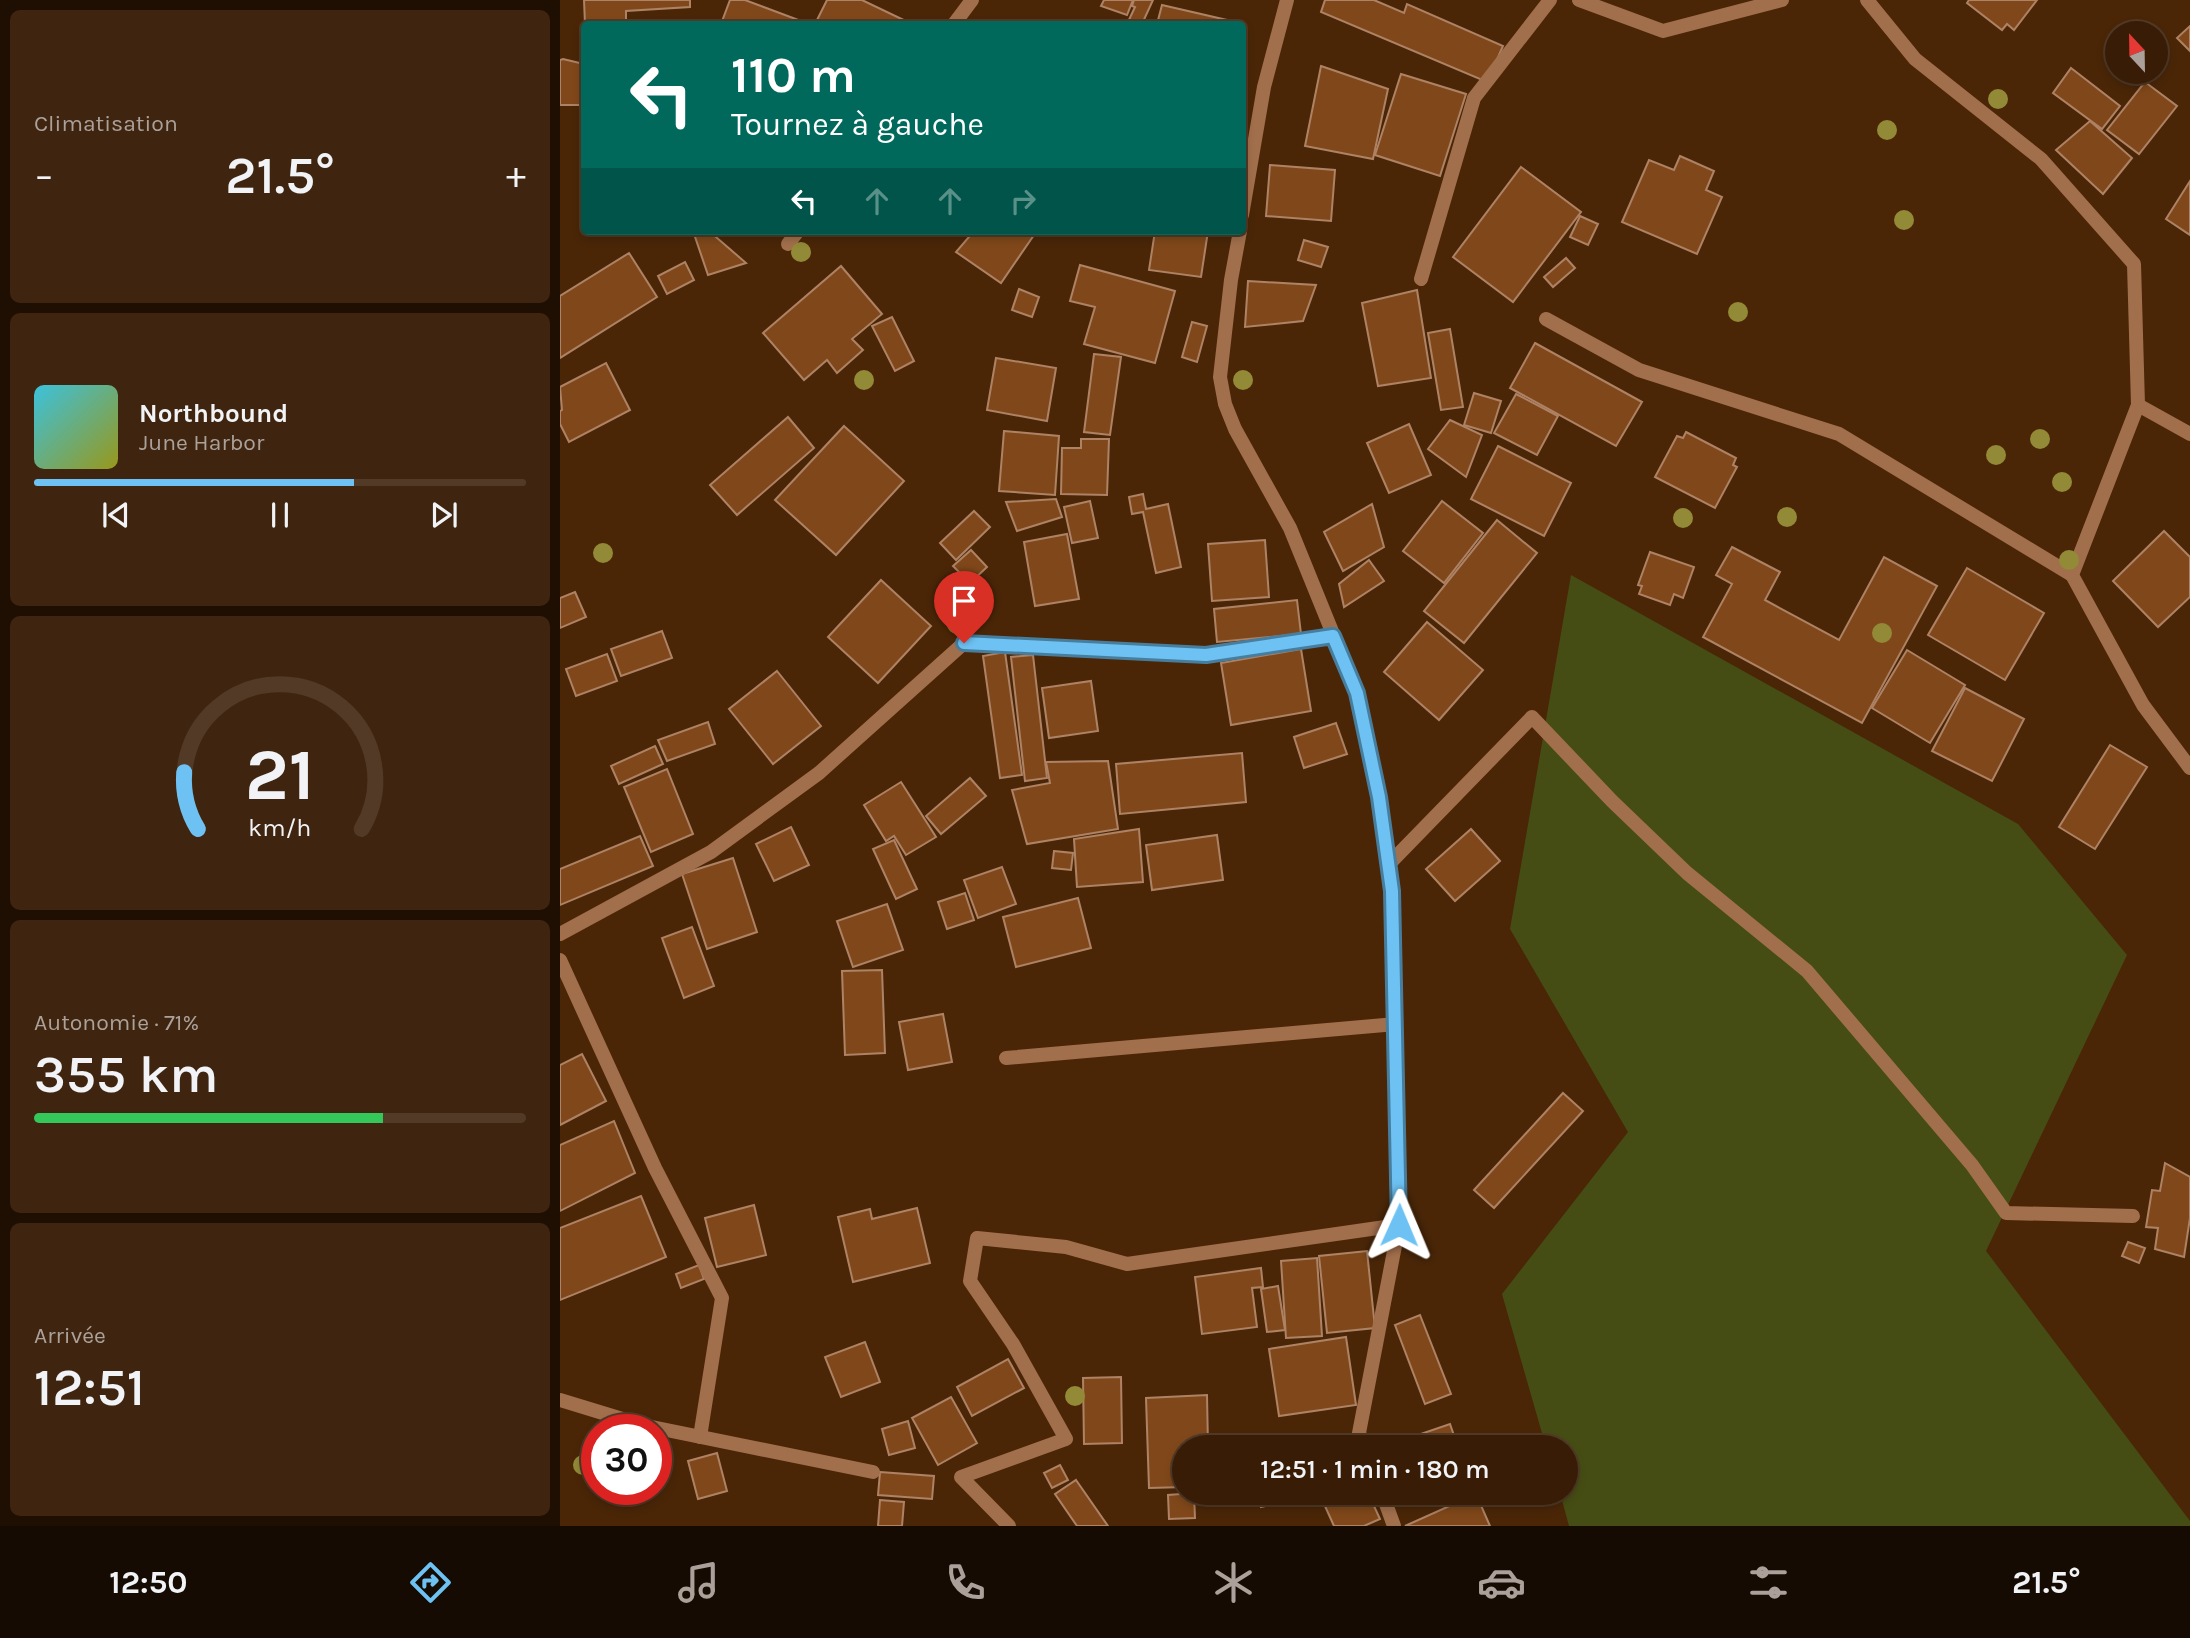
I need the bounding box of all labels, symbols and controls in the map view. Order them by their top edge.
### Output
north arrow [2105,21,2168,84]
map controls [2105,21,2168,84]
text: 110 m [731,47,856,104]
icon: left [616,49,707,140]
text: Tournez à gauche [731,106,984,143]
text: Climatisation [34,110,178,137]
text: 21.5° [225,145,335,206]
text: − [34,153,54,198]
text: + [506,153,526,198]
icon: left [785,182,823,220]
icon: ahead [858,182,896,220]
icon: ahead [931,182,969,220]
icon: right [1004,182,1042,220]
text: Northbound [139,398,288,429]
text: June Harbor [139,429,264,456]
icon: previous [97,496,135,534]
icon: pause [261,496,299,534]
icon: next [425,496,463,534]
pin [934,571,994,643]
icon: arrive [945,582,983,620]
text: 21 [245,732,315,817]
text: km/h [248,813,312,842]
text: Autonomie · 71% [34,1009,199,1036]
text: 355 km [34,1044,218,1105]
position arrow [1362,1188,1436,1262]
text: Arrivée [34,1322,106,1349]
text: 12:51 [34,1357,145,1418]
speed limit sign: 30 [581,1414,672,1505]
text: 12:51 · 1 min · 180 m [1260,1454,1490,1485]
icon: directions [406,1558,455,1607]
icon: music [674,1558,723,1607]
icon: phone [941,1558,990,1607]
icon: climate [1209,1558,1258,1607]
icon: car [1477,1558,1526,1607]
icon: filters [1744,1558,1793,1607]
text: 12:50 [109,1564,188,1601]
text: 21.5° [2012,1564,2081,1601]

